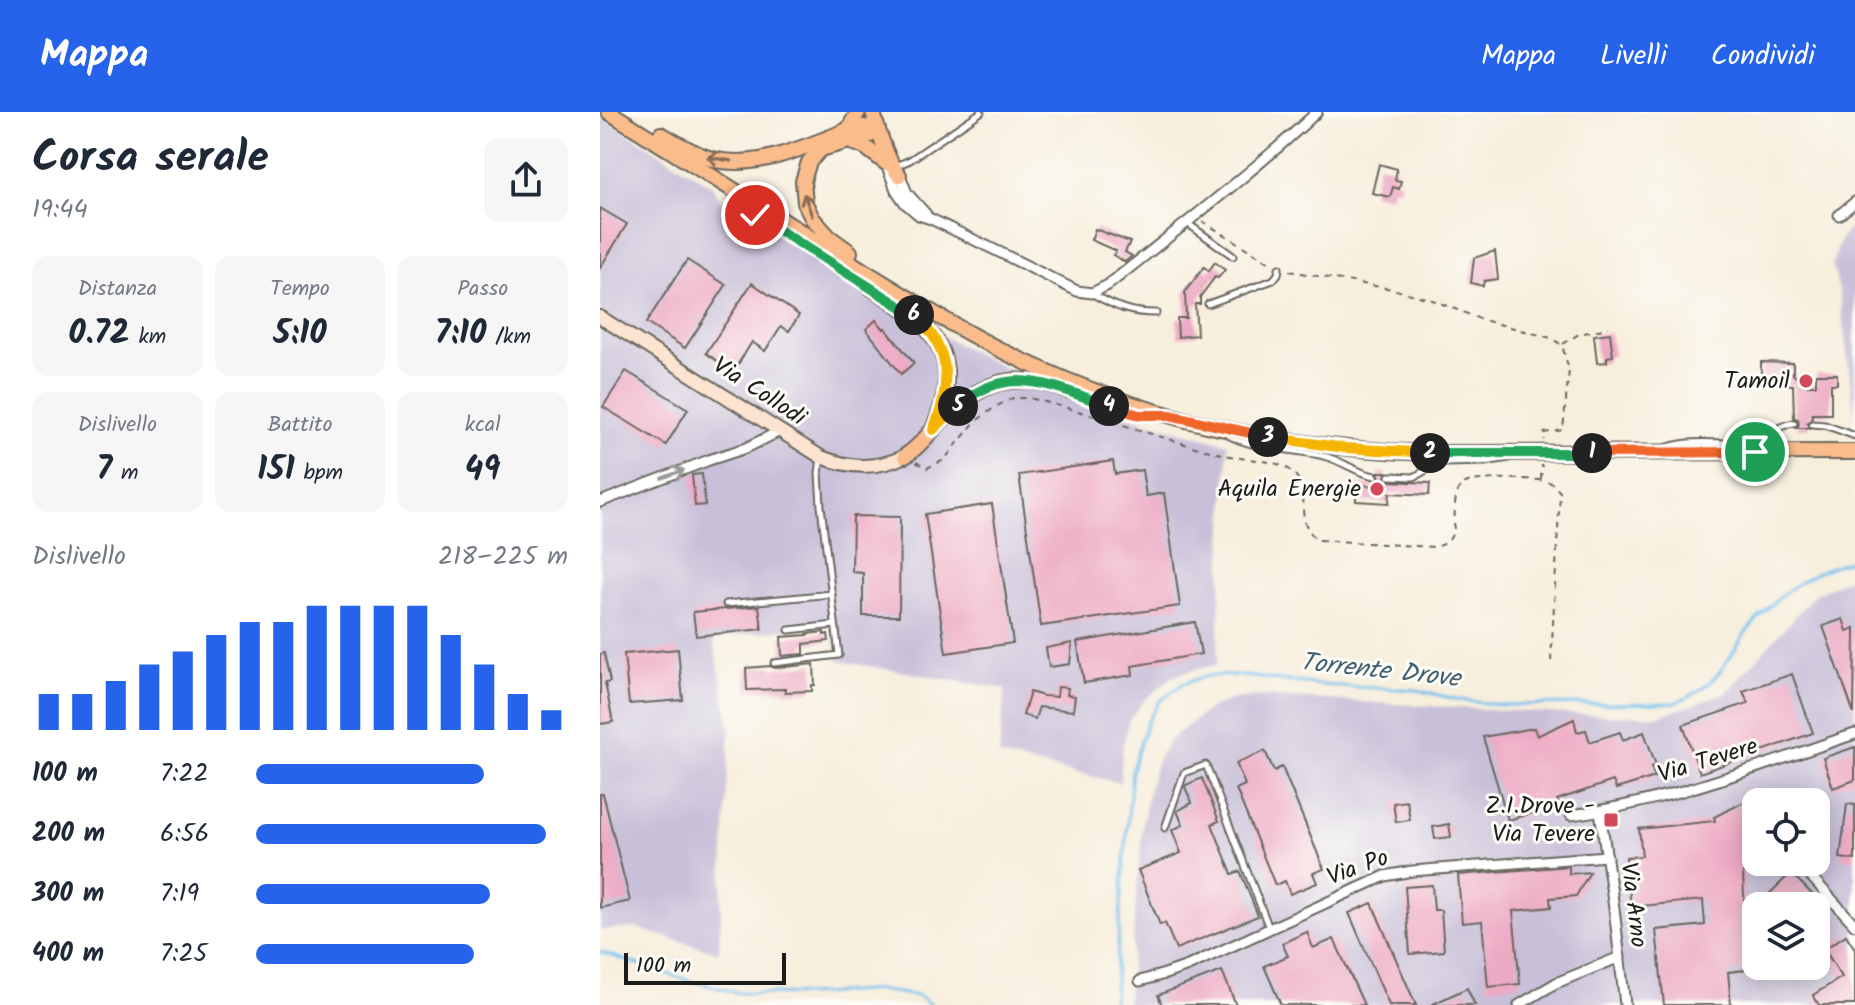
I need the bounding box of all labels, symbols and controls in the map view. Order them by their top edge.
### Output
text: Mappa [40,26,148,86]
text: Mappa [1481,34,1556,79]
text: Livelli [1600,34,1667,79]
text: Condividi [1711,34,1815,79]
text: Corsa serale [32,124,269,194]
button: share [484,138,568,222]
one-way arrow [707,151,732,166]
pin [721,181,789,249]
text: 19:44 [32,189,88,231]
icon: check [733,193,777,237]
one-way arrow [799,193,814,218]
text: Distanza [78,272,157,307]
text: Tempo [270,272,330,307]
text: Passo [457,272,508,307]
pin: 6 [894,295,934,335]
text: 6 [908,297,920,332]
text: 0.72 [68,307,130,361]
text: 5:10 [273,307,327,361]
text: 7:10 [434,307,487,361]
text: km [130,320,166,355]
text: /km [487,320,531,355]
street label: Via Collodi [704,347,815,438]
place label: Tamoil [1724,362,1790,401]
marker: Tamoil [1797,372,1815,390]
pin: 5 [938,386,978,426]
pin: 4 [1089,386,1129,426]
text: 5 [952,388,964,423]
text: 4 [1103,388,1115,423]
text: Dislivello [78,408,157,443]
text: Battito [267,408,333,443]
text: kcal [465,408,501,443]
pin: 3 [1248,417,1288,457]
pin [1721,418,1789,486]
text: 3 [1262,419,1274,454]
icon: arrive [1733,430,1777,474]
pin: 2 [1410,433,1450,473]
pin: 1 [1572,433,1612,473]
text: 2 [1424,435,1436,470]
text: 1 [1589,435,1595,470]
text: 7 [96,443,112,497]
text: 151 [257,443,295,497]
text: 49 [465,443,501,497]
text: m [112,456,139,491]
text: bpm [295,456,343,491]
one-way arrow [660,466,685,480]
place label: Aquila Energie [1218,470,1361,509]
marker: Aquila Energie [1368,480,1386,498]
text: Dislivello [32,536,126,578]
text: 218–225 m [438,536,568,578]
water label: Torrente Drove [1298,642,1464,701]
street label: Via Tevere [1653,727,1763,795]
text: 100 m [32,753,98,795]
text: 7:22 [160,753,209,795]
place label: Z.I.Drove - Via Tevere [1485,787,1595,854]
map controls [1742,788,1830,980]
button: locate [1742,788,1830,876]
marker: Z.I.Drove - Via Tevere [1602,811,1620,829]
text: 200 m [32,813,105,855]
text: 6:56 [160,813,209,855]
street label: Via Po [1322,839,1395,897]
street label: Via Arno [1608,860,1658,950]
text: 300 m [32,873,104,915]
text: 7:19 [160,873,199,915]
button: layers [1742,892,1830,980]
text: 400 m [32,933,104,975]
text: 7:25 [160,933,207,975]
scale bar [624,949,786,985]
text: 100 m [636,949,691,984]

